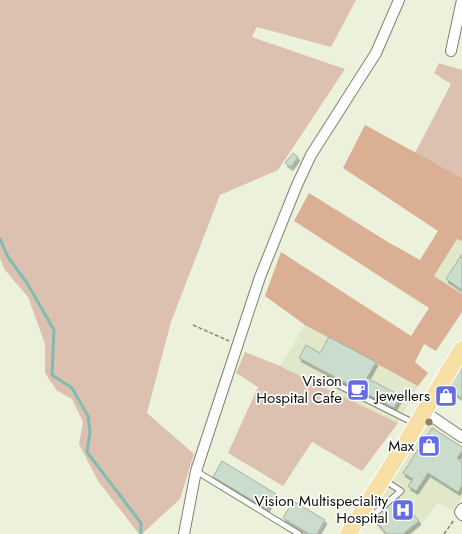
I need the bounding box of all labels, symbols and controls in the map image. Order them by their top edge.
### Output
place label: Vision Hospital Cafe [256,370,342,409]
cafe icon: Vision Hospital Cafe [345,377,371,403]
shop icon: Jewellers [433,383,459,409]
place label: Jewellers [373,385,430,407]
shop icon: Max [416,433,442,459]
place label: Max [388,435,415,457]
place label: Vision Multispeciality Hospital [255,490,388,529]
hospital icon: Vision Multispeciality Hospital [390,497,416,523]

